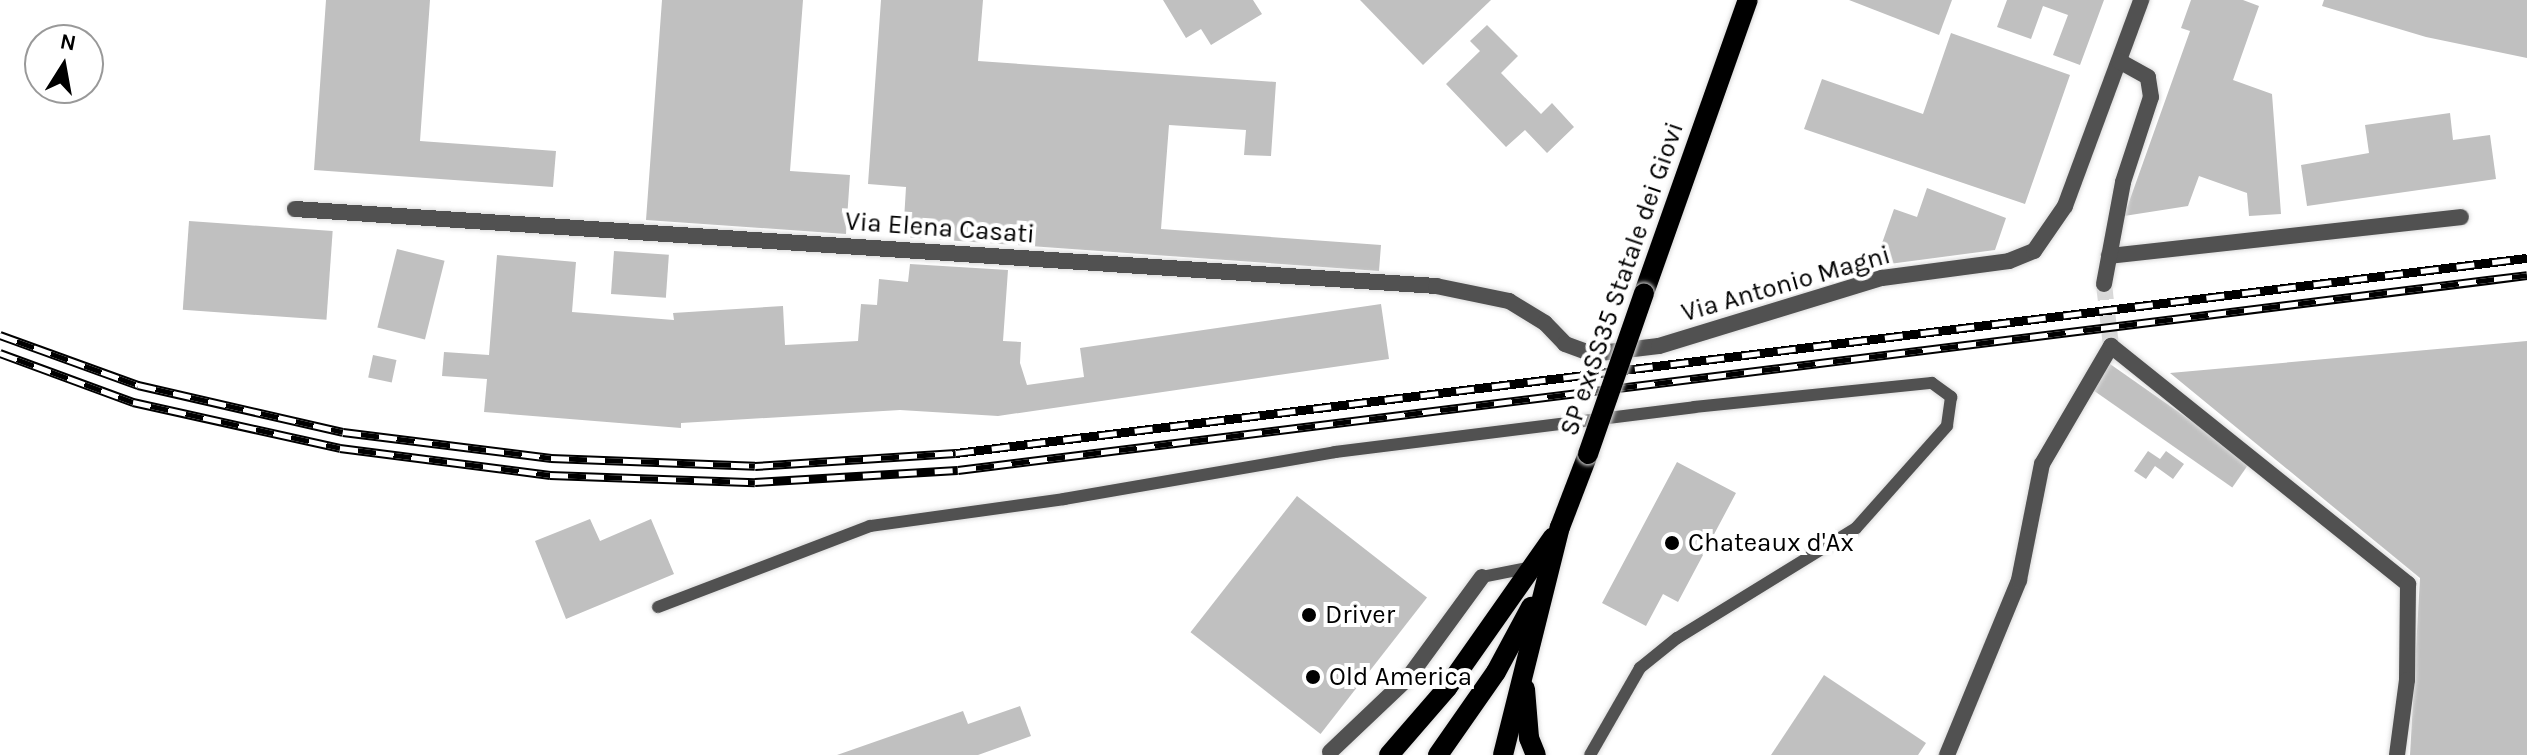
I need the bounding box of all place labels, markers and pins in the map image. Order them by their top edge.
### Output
place label: Chateaux d'Ax [1688,527,1854,559]
marker: Chateaux d'Ax [1663,534,1681,552]
place label: Driver [1325,599,1395,631]
marker: Driver [1300,606,1318,624]
place label: Old America [1329,661,1472,693]
marker: Old America [1304,668,1322,686]

